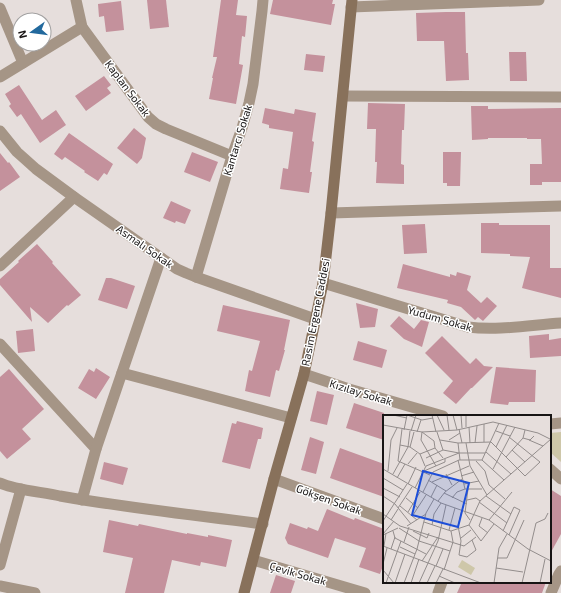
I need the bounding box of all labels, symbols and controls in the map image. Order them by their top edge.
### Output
north arrow [12,12,52,52]
text: N [15,29,29,40]
street label: Kaplan Sokak [103,57,154,119]
street label: Kantarcı Sokak [220,102,254,177]
street label: Asmalı Sokak [114,222,176,271]
street label: Rasim Ergene Caddesi [298,257,332,367]
street label: Yudum Sokak [406,303,474,333]
street label: Kızılay Sokak [328,376,394,408]
inset map [383,415,551,583]
street label: Gökşen Sokak [294,481,364,518]
street label: Çevik Sokak [268,559,328,588]

